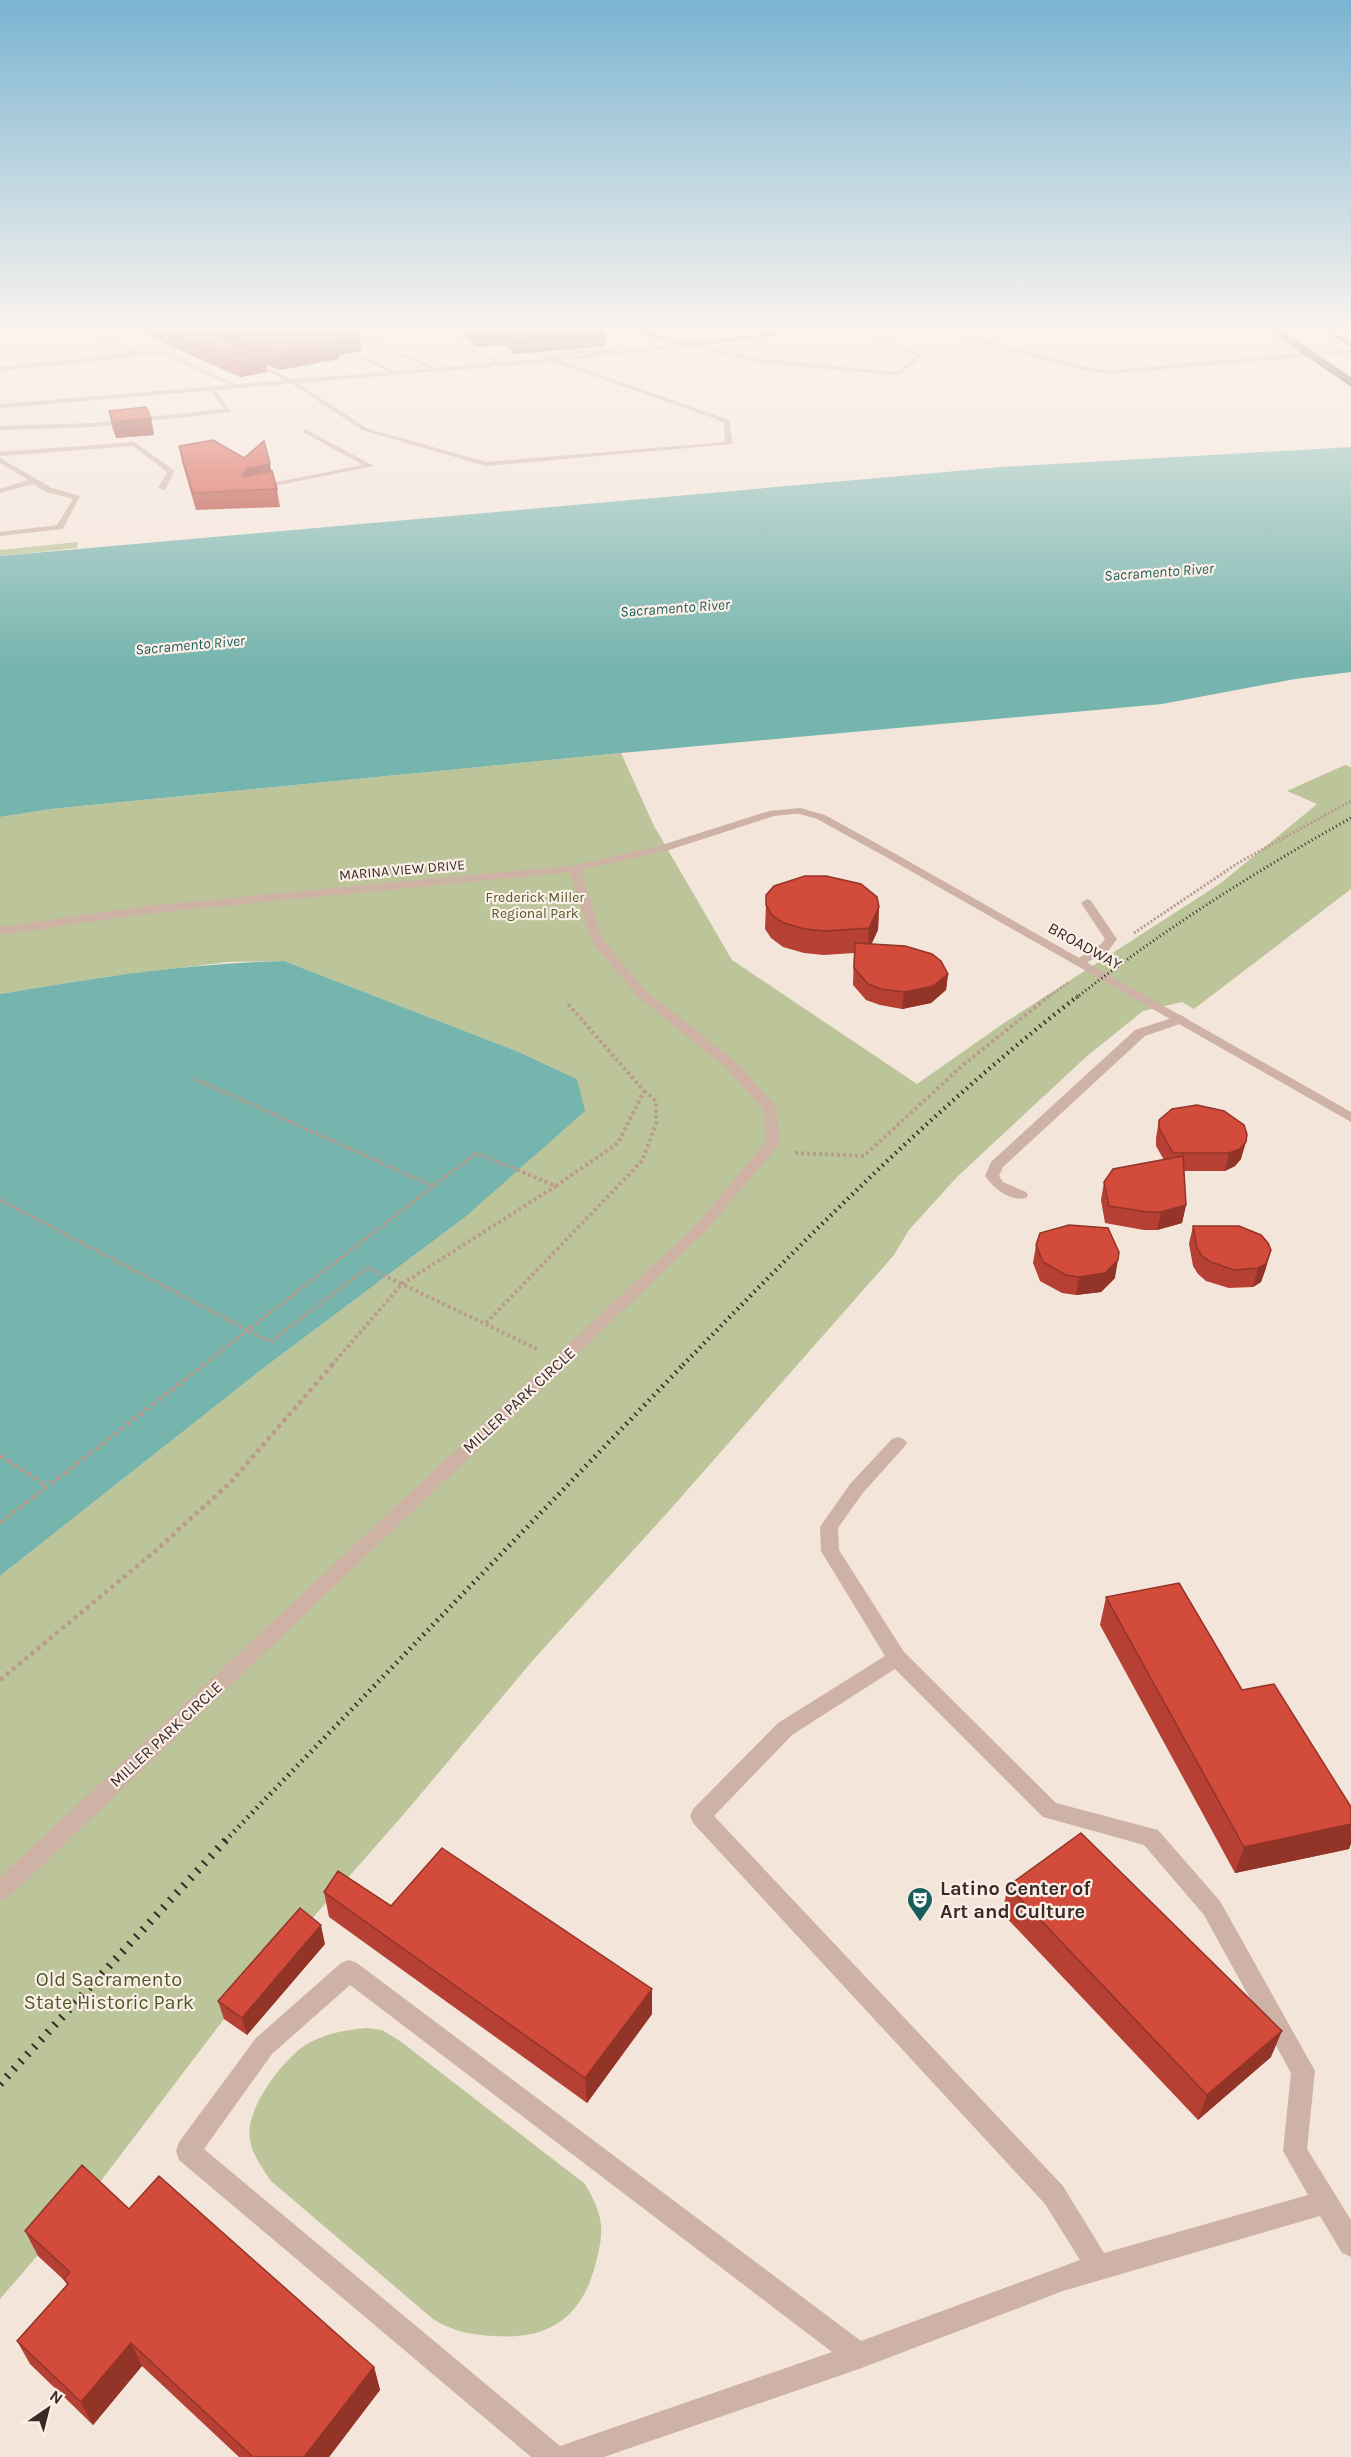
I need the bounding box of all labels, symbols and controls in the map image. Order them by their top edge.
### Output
water label: Sacramento River [1104,559,1215,585]
water label: Sacramento River [620,595,731,621]
water label: Sacramento River [134,631,246,659]
street label: MARINA VIEW DRIVE [338,856,466,884]
park label: Frederick Miller Regional Park [486,889,585,922]
street label: BROADWAY [1045,918,1125,974]
street label: MILLER PARK CIRCLE [459,1343,579,1457]
street label: MILLER PARK CIRCLE [106,1677,226,1791]
place label: Latino Center of Art and Culture [940,1877,1091,1923]
theatre icon: Latino Center of Art and Culture [905,1885,935,1923]
park label: Old Sacramento State Historic Park [24,1968,194,2014]
north arrow [18,2379,78,2439]
text: N [46,2386,66,2408]

